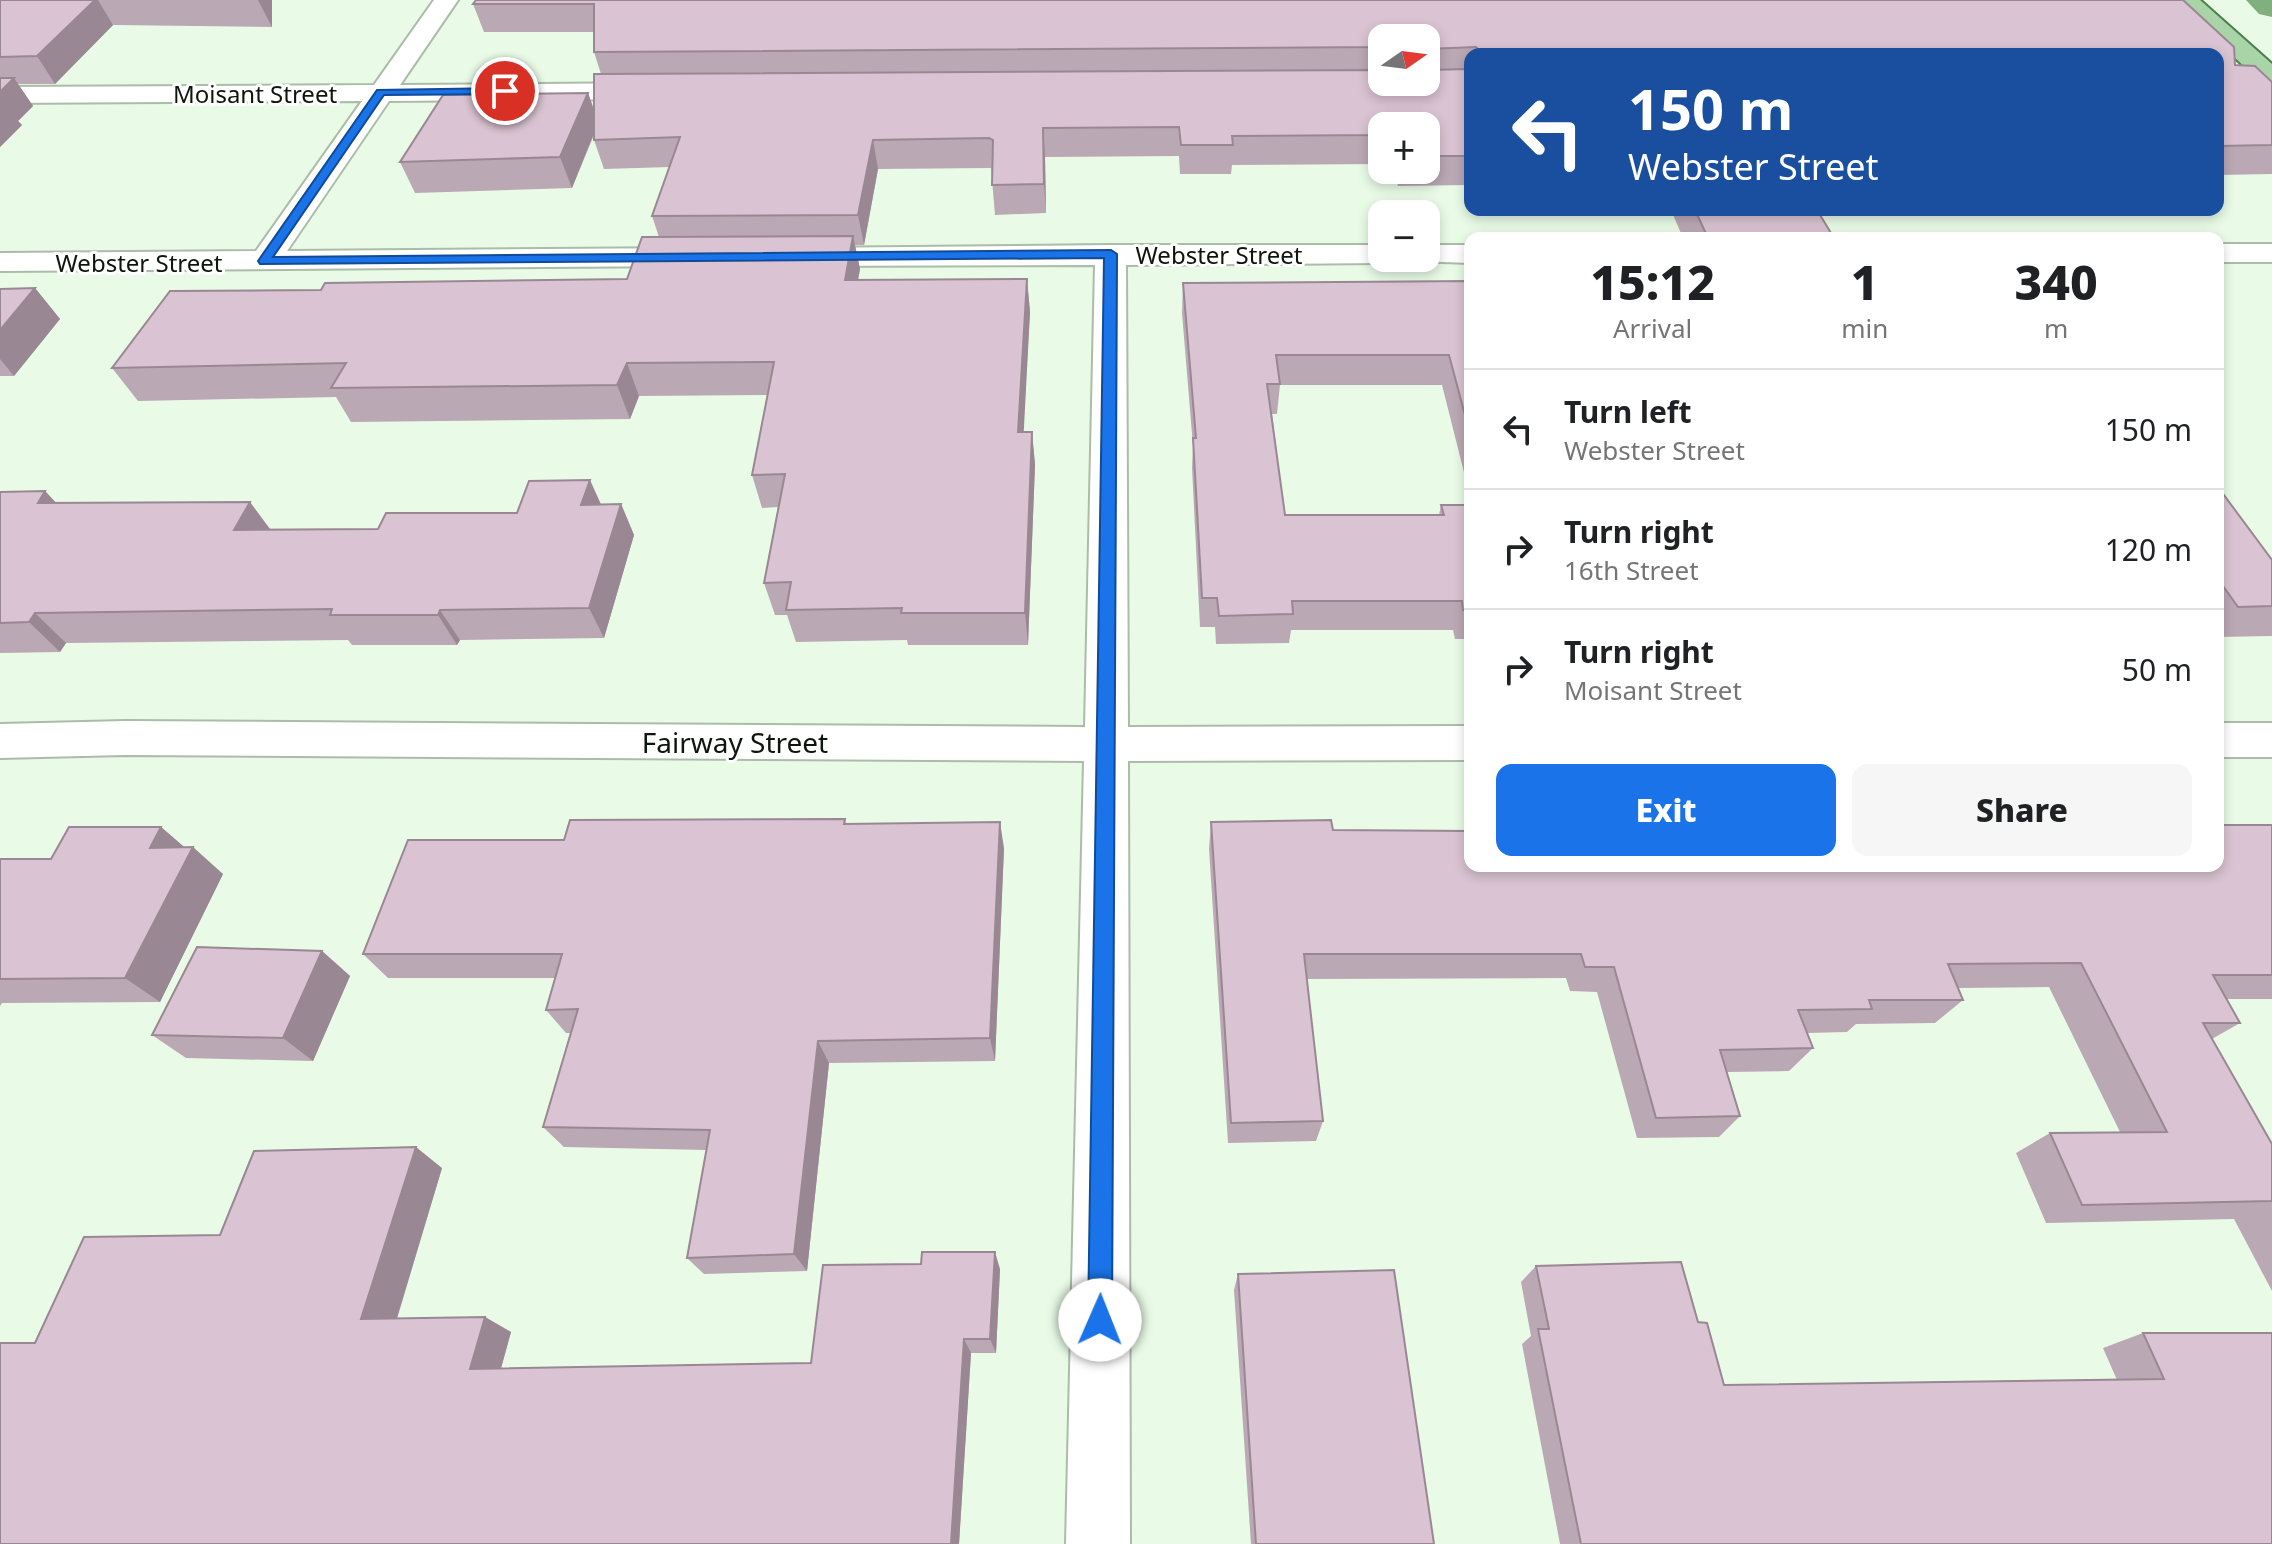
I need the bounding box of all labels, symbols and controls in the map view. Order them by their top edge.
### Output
north arrow [1368,24,1440,96]
map controls [1368,24,1440,272]
pin [471,57,539,125]
icon: arrive [483,69,527,113]
text: 150 m [1628,70,1793,146]
street label: Moisant Street [173,77,337,110]
icon: left [1496,80,1600,184]
button: + [1368,112,1440,184]
text: Webster Street [1628,142,1879,191]
button: − [1368,200,1440,272]
street label: Webster Street [1136,238,1303,271]
street label: Webster Street [56,246,223,279]
text: 15:12 [1590,249,1715,314]
text: 1 [1851,249,1879,314]
text: 340 [2015,249,2098,314]
text: Arrival [1613,310,1692,346]
text: min [1841,310,1888,346]
text: m [2044,310,2068,346]
text: Turn left [1564,391,1692,432]
icon: left [1496,407,1540,451]
text: 150 m [2105,409,2192,450]
text: Webster Street [1564,432,1745,468]
text: Turn right [1564,511,1714,552]
icon: right [1496,527,1540,571]
text: 120 m [2105,529,2192,570]
text: 16th Street [1564,552,1699,588]
text: Turn right [1564,631,1714,672]
icon: right [1496,647,1540,691]
text: 50 m [2122,649,2192,690]
text: Moisant Street [1564,672,1742,708]
street label: Fairway Street [642,723,828,761]
button: Exit [1496,764,1836,856]
button: Share [1852,764,2192,856]
position arrow [1058,1278,1142,1362]

